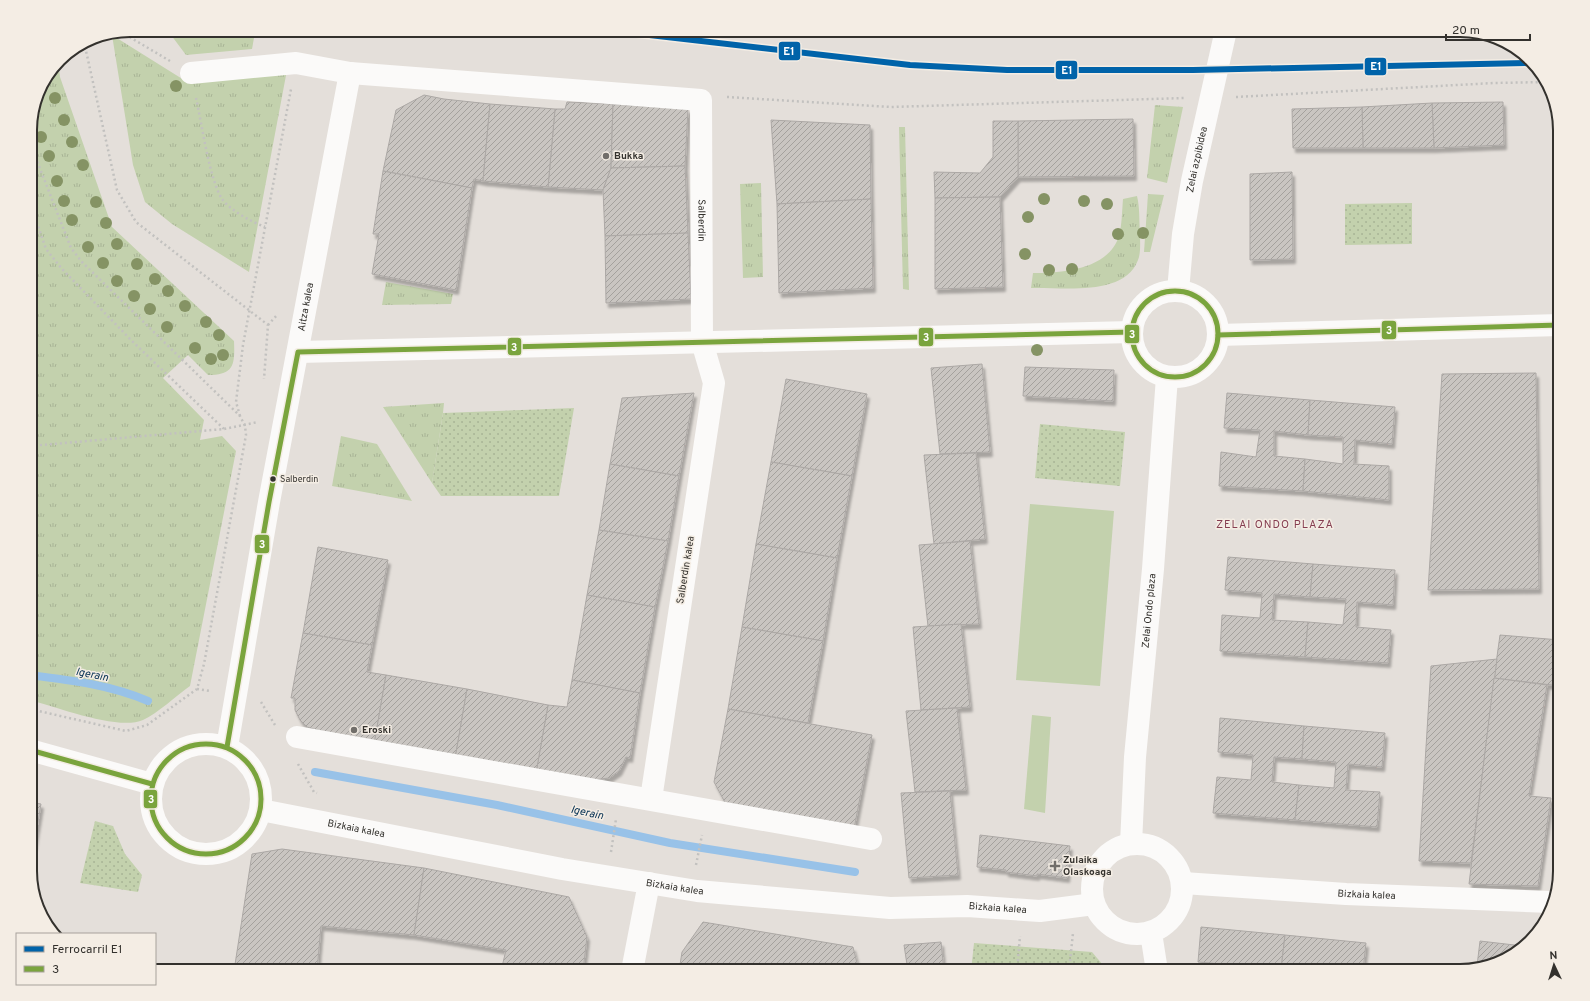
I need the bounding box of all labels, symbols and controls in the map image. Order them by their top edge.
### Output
scale bar [1446,16,1530,42]
text: 20 m [1452,23,1480,39]
line badge: E1 [778,41,801,61]
text: E1 [783,45,795,59]
line badge: E1 [1364,57,1387,76]
line badge: E1 [1055,60,1078,80]
text: E1 [1370,60,1382,74]
text: E1 [1061,64,1073,78]
street label: Zelai azpibidea [1184,125,1211,194]
place label: Bukka [614,150,643,163]
marker: Bukka [601,151,611,161]
street label: Salberdin [695,199,708,242]
street label: Aitza kalea [295,282,317,332]
line badge: 3 [1381,320,1397,340]
line badge: 3 [1124,324,1140,344]
text: 3 [1386,324,1392,338]
line badge: 3 [918,327,934,347]
text: 3 [1129,328,1135,342]
text: 3 [923,331,929,345]
line badge: 3 [507,337,522,356]
text: 3 [511,341,517,355]
marker: Salberdin [268,474,278,484]
place label: Salberdin [280,474,318,485]
district label: ZELAI ONDO PLAZA [1216,518,1334,532]
line badge: 3 [254,534,270,554]
street label: Salberdin kalea [674,535,698,605]
text: 3 [259,538,265,552]
street label: Zelai Ondo plaza [1139,573,1159,649]
water label: Igerain [74,665,110,685]
place label: Eroski [362,724,391,737]
marker: Eroski [349,725,359,735]
line badge: 3 [143,789,158,809]
text: 3 [148,793,154,807]
water label: Igerain [569,803,605,823]
street label: Bizkaia kalea [326,817,386,841]
place label: Zulaika Olaskoaga [1063,854,1112,879]
marker: Zulaika Olaskoaga [1050,861,1060,871]
street label: Bizkaia kalea [645,876,704,898]
street label: Bizkaia kalea [1337,887,1396,902]
street label: Bizkaia kalea [968,900,1027,917]
legend [16,933,156,985]
text: Ferrocarril E1 [52,942,122,958]
north arrow [1534,945,1574,985]
text: N [1549,949,1558,963]
text: 3 [52,962,59,978]

